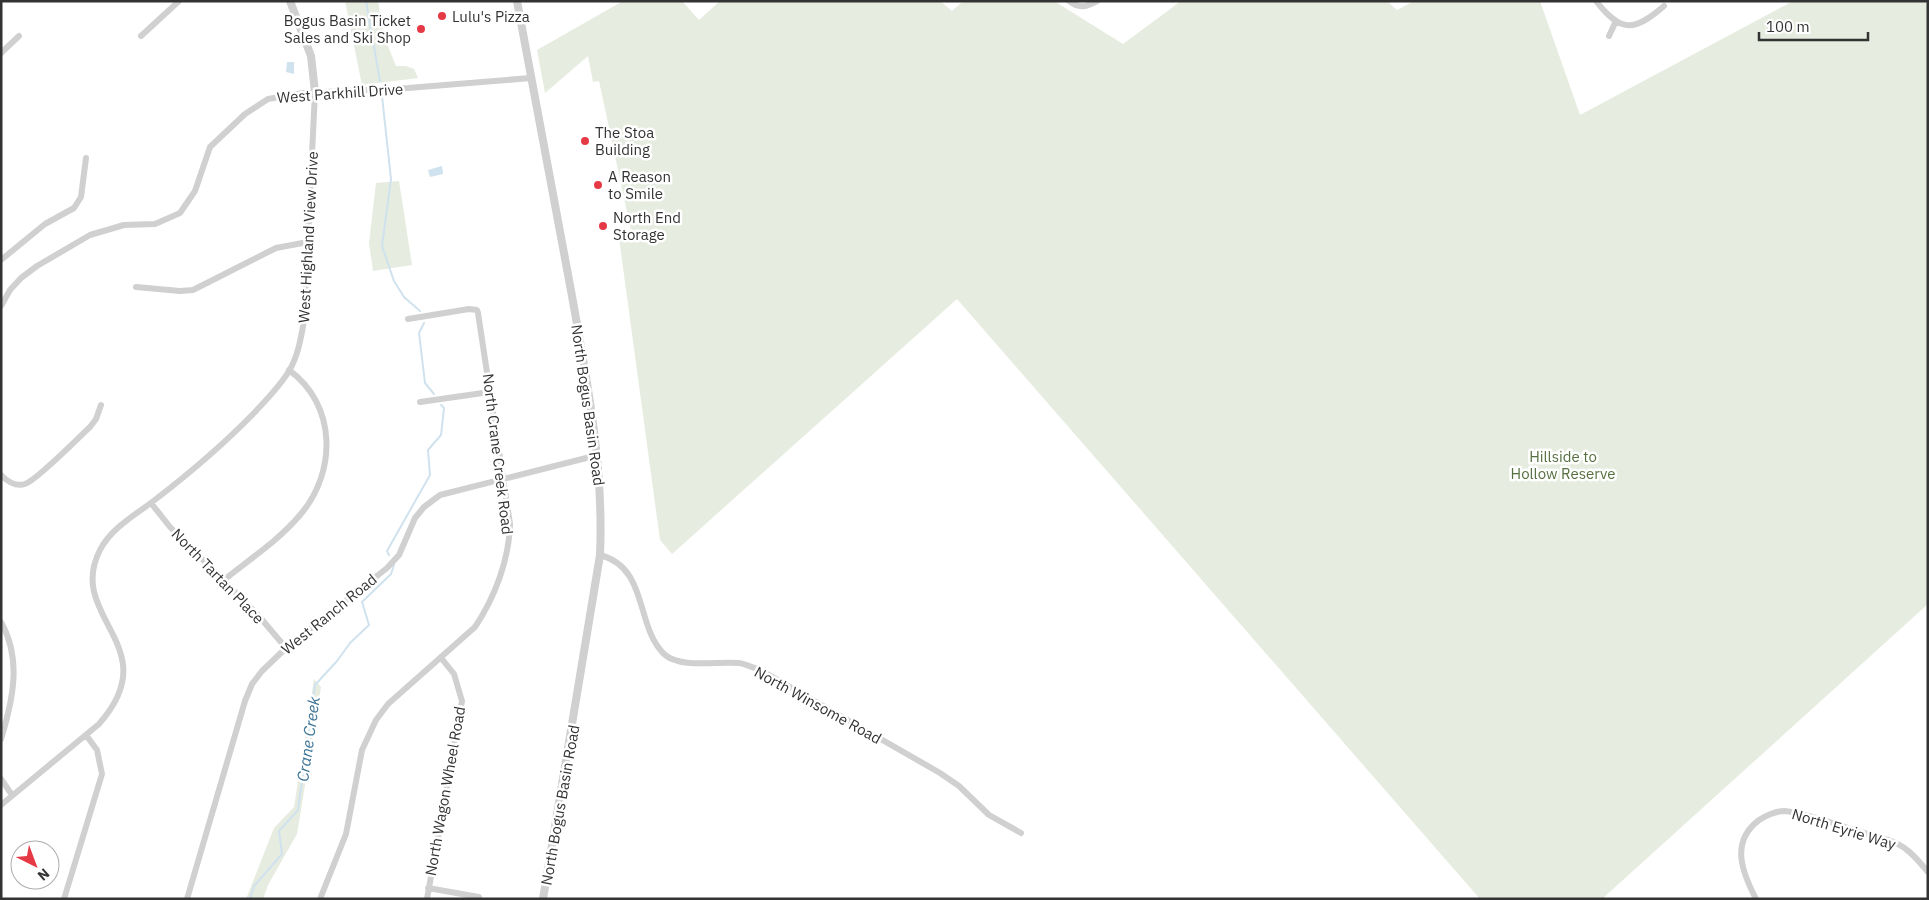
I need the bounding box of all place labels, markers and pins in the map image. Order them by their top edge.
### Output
place label: Lulu's Pizza [452,7,530,26]
marker: Lulu's Pizza [436,10,448,22]
place label: Bogus Basin Ticket Sales and Ski Shop [284,11,411,47]
marker: Bogus Basin Ticket Sales and Ski Shop [415,23,427,35]
place label: The Stoa Building [595,123,654,159]
marker: The Stoa Building [579,135,591,147]
place label: A Reason to Smile [608,167,671,203]
marker: A Reason to Smile [592,179,604,191]
place label: North End Storage [613,208,681,244]
marker: North End Storage [597,220,609,232]

